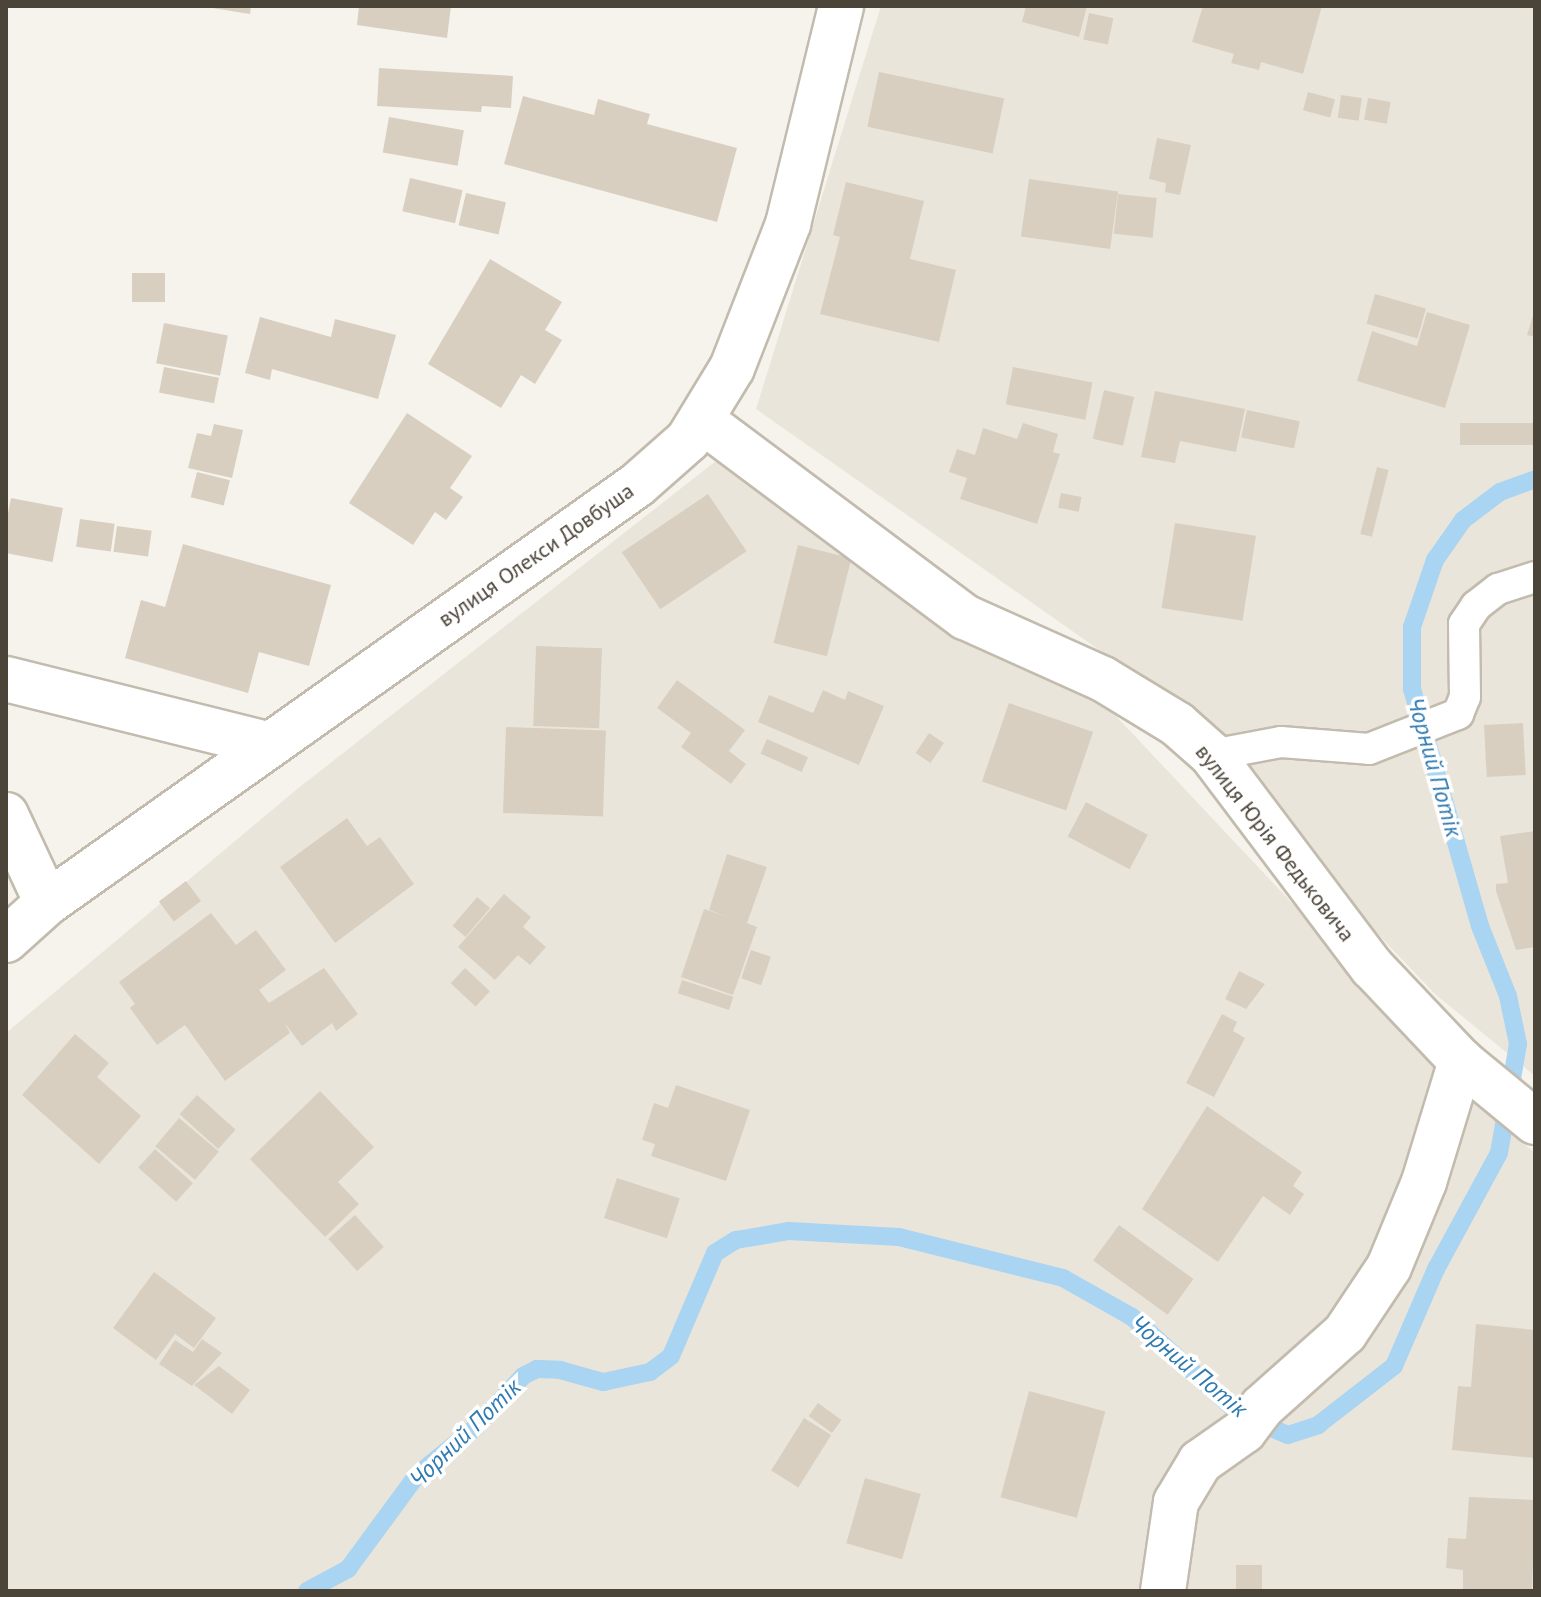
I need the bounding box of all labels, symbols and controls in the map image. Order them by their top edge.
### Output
street label: вулиця Олекси Довбуша [433,477,639,633]
water label: Чорний Потік [1401,694,1469,840]
street label: вулиця Юрія Федьковича [1190,739,1360,947]
water label: Чорний Потік [1125,1309,1253,1423]
water label: Чорний Потік [403,1373,527,1493]

